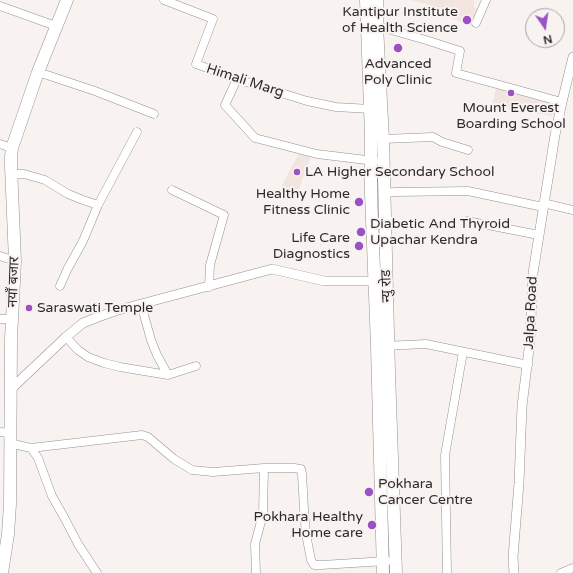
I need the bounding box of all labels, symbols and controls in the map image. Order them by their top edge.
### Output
place label: Kantipur Institute of Health Science [342,4,458,36]
north arrow [525,8,565,48]
marker: Kantipur Institute of Health Science [461,14,473,26]
text: N [542,32,553,47]
marker: Advanced Poly Clinic [392,42,404,54]
place label: Advanced Poly Clinic [364,56,432,88]
street label: Himali Marg [204,61,286,101]
marker: Mount Everest Boarding School [506,88,516,98]
place label: Mount Everest Boarding School [456,100,566,132]
place label: LA Higher Secondary School [305,164,494,180]
marker: LA Higher Secondary School [292,167,302,177]
place label: Healthy Home Fitness Clinic [256,186,350,218]
marker: Healthy Home Fitness Clinic [353,196,365,208]
place label: Diabetic And Thyroid Upachar Kendra [370,216,510,248]
marker: Diabetic And Thyroid Upachar Kendra [355,226,367,238]
place label: Life Care Diagnostics [273,230,350,262]
marker: Life Care Diagnostics [353,240,365,252]
street label: नयाँ बजार [5,256,23,308]
street label: न्यु रोड [378,269,396,303]
street label: Jalpa Road [521,276,541,350]
place label: Saraswati Temple [37,300,153,316]
marker: Saraswati Temple [24,303,34,313]
place label: Pokhara Cancer Centre [378,476,473,508]
marker: Pokhara Cancer Centre [363,486,375,498]
place label: Pokhara Healthy Home care [253,509,363,542]
marker: Pokhara Healthy Home care [366,519,378,531]

